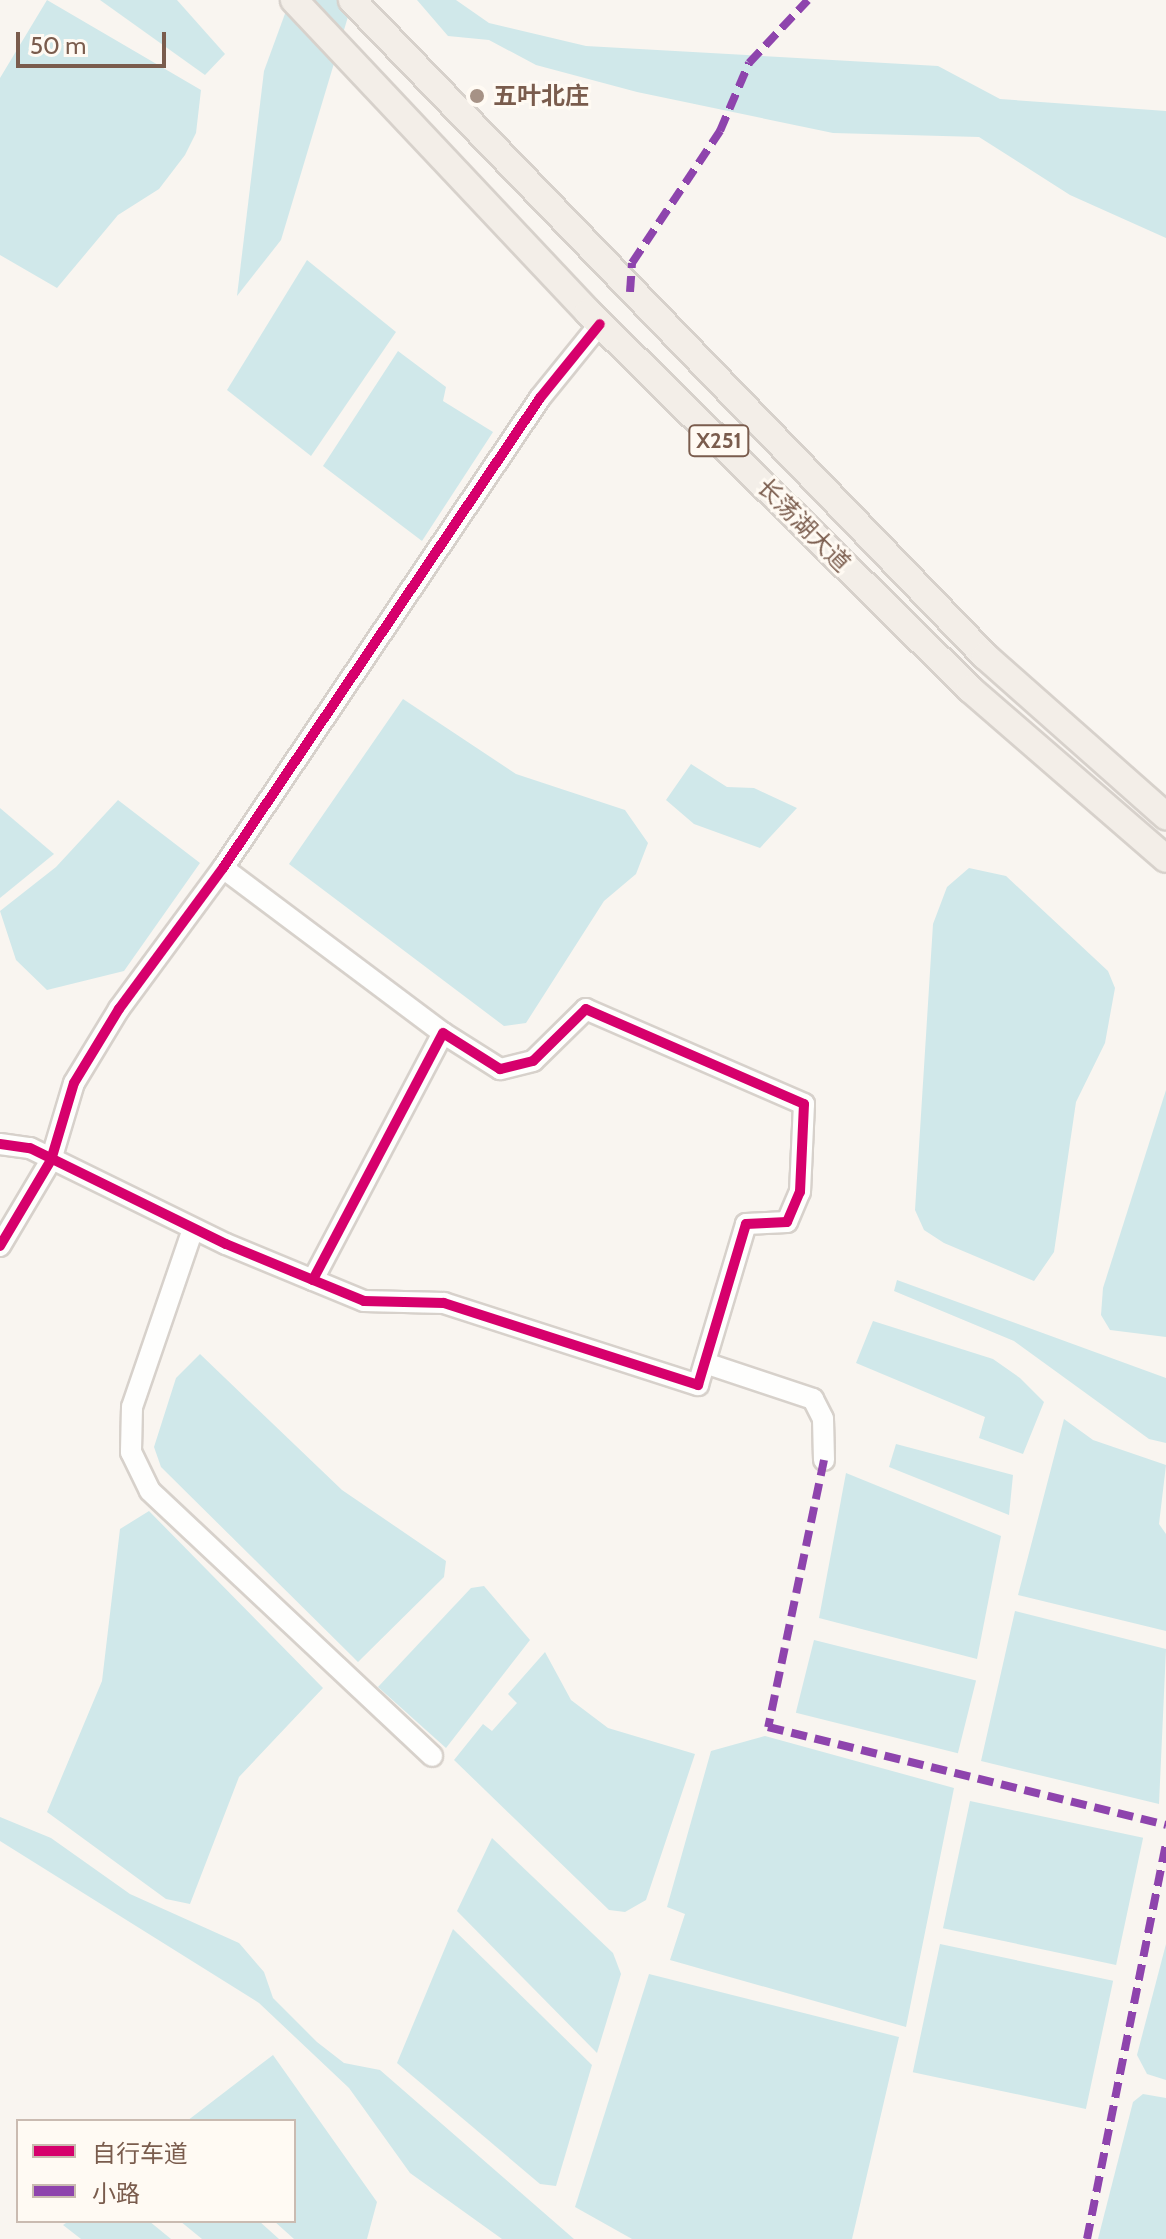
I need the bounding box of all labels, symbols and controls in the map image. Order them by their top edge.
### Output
scale bar [20,16,170,66]
text: 50 m [30,31,86,60]
place label: 五叶北庄 [493,82,589,110]
marker: 五叶北庄 [468,87,486,105]
road number: X251 [687,423,751,459]
street label: 长荡湖大道 [751,472,857,578]
legend [16,2119,296,2223]
text: 自行车道 [92,2139,188,2168]
text: 小路 [92,2179,140,2208]

